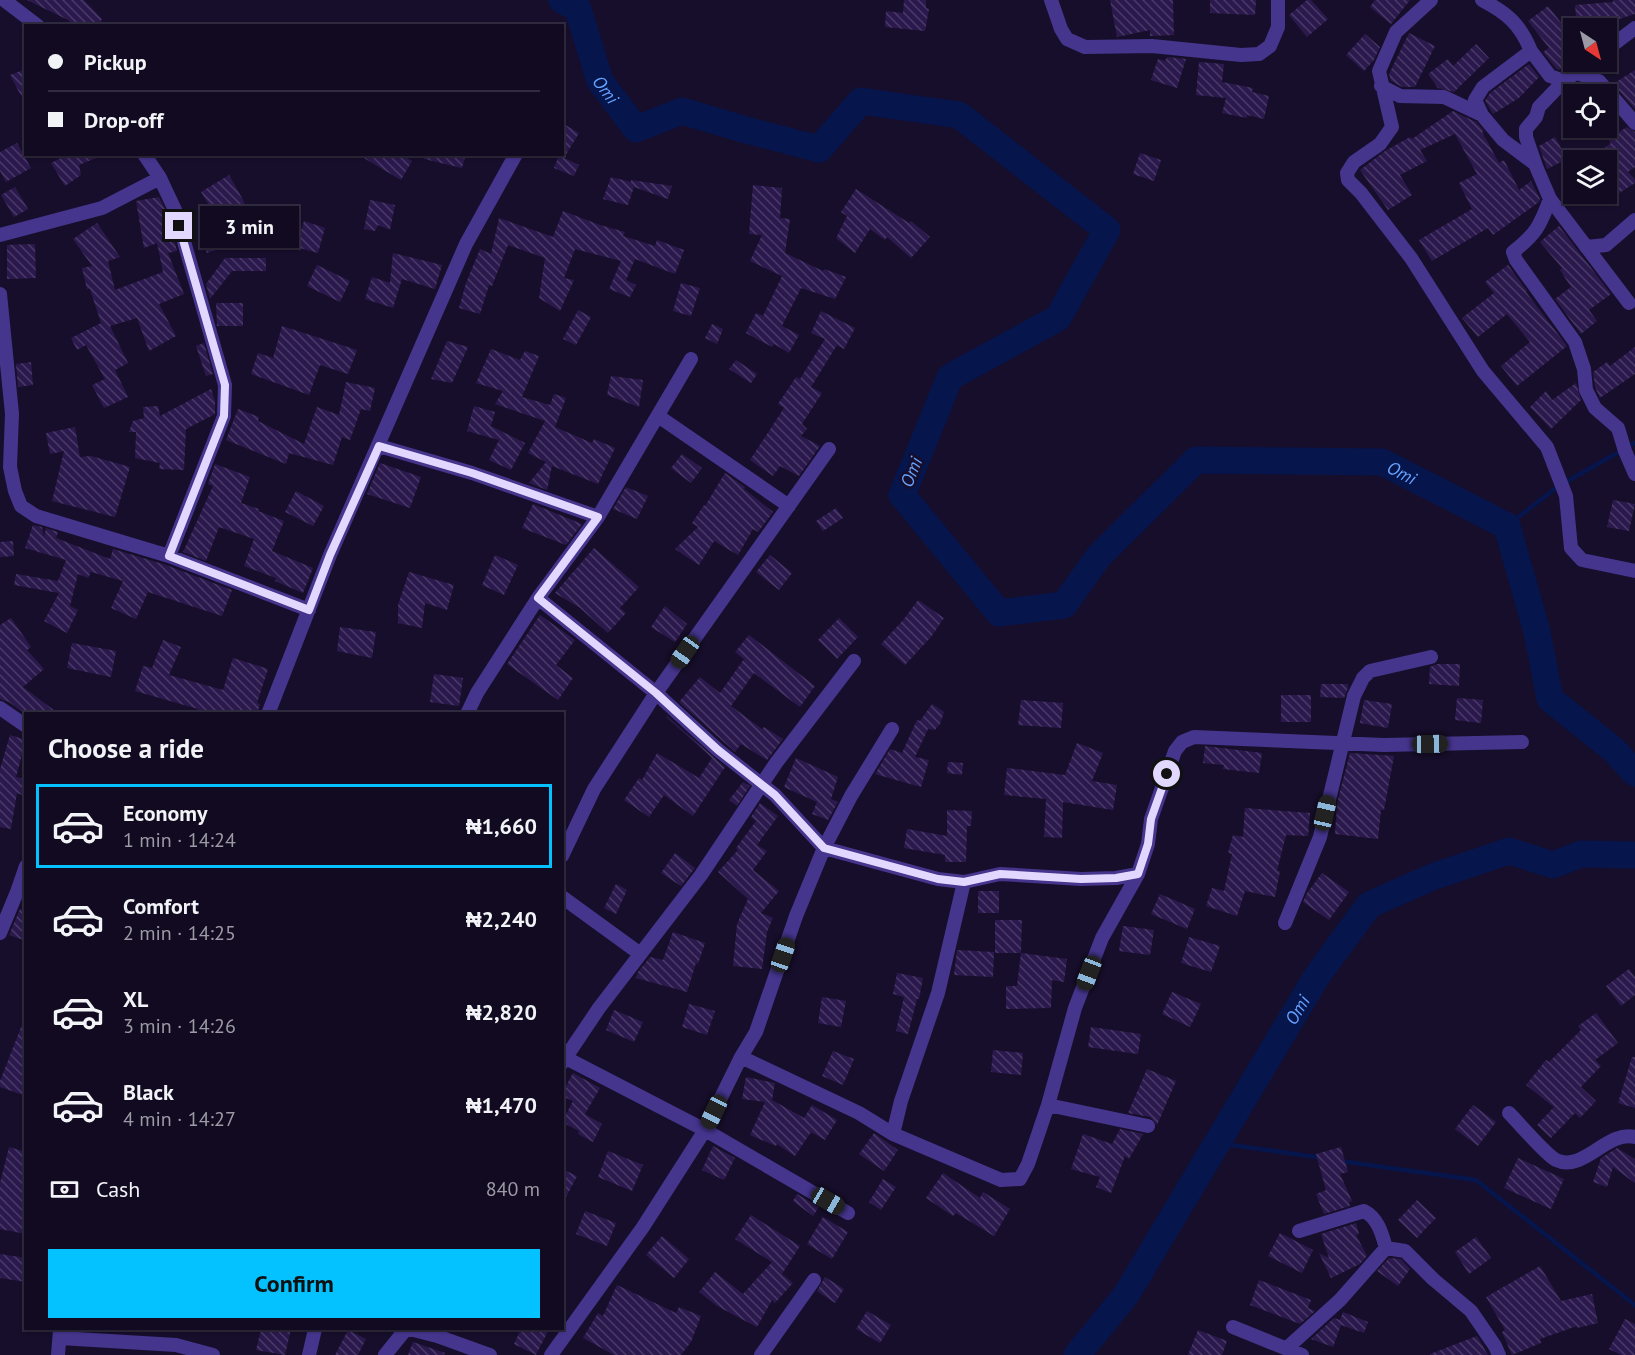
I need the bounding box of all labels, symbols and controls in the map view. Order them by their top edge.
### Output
north arrow [1563,18,1617,72]
map controls [1563,18,1617,204]
text: Pickup [84,48,147,76]
water label: Omi [588,70,625,109]
button: locate [1563,84,1617,138]
text: Drop-off [84,106,163,134]
button: layers [1563,150,1617,204]
callout: 3 min [200,205,299,247]
route end [165,212,192,239]
text: 3 min [225,214,274,240]
water label: Omi [895,452,928,490]
water label: Omi [1383,455,1422,490]
car [667,632,703,672]
text: Choose a ride [48,731,204,765]
car [1412,735,1448,753]
route start [1153,760,1180,787]
car [1312,793,1338,833]
icon: car [51,799,105,853]
text: Economy [123,799,207,827]
text: ₦1,660 [466,812,537,840]
text: 1 min · 14:24 [123,827,236,853]
icon: car [51,892,105,946]
text: Comfort [123,892,199,920]
text: ₦2,240 [466,905,537,933]
text: 2 min · 14:25 [123,920,236,946]
car [769,935,797,975]
car [1074,953,1104,993]
icon: car [51,985,105,1039]
text: XL [123,985,148,1013]
water label: Omi [1279,990,1315,1029]
text: ₦2,820 [466,998,537,1026]
text: 3 min · 14:26 [123,1013,236,1039]
icon: car [51,1078,105,1132]
text: Black [123,1078,174,1106]
text: ₦1,470 [466,1091,537,1119]
car [698,1092,730,1132]
text: 4 min · 14:27 [123,1106,236,1132]
icon: cash [48,1173,81,1206]
text: Cash [96,1175,140,1203]
text: 840 m [486,1176,540,1202]
car [808,1184,848,1218]
button: Confirm [48,1249,540,1318]

